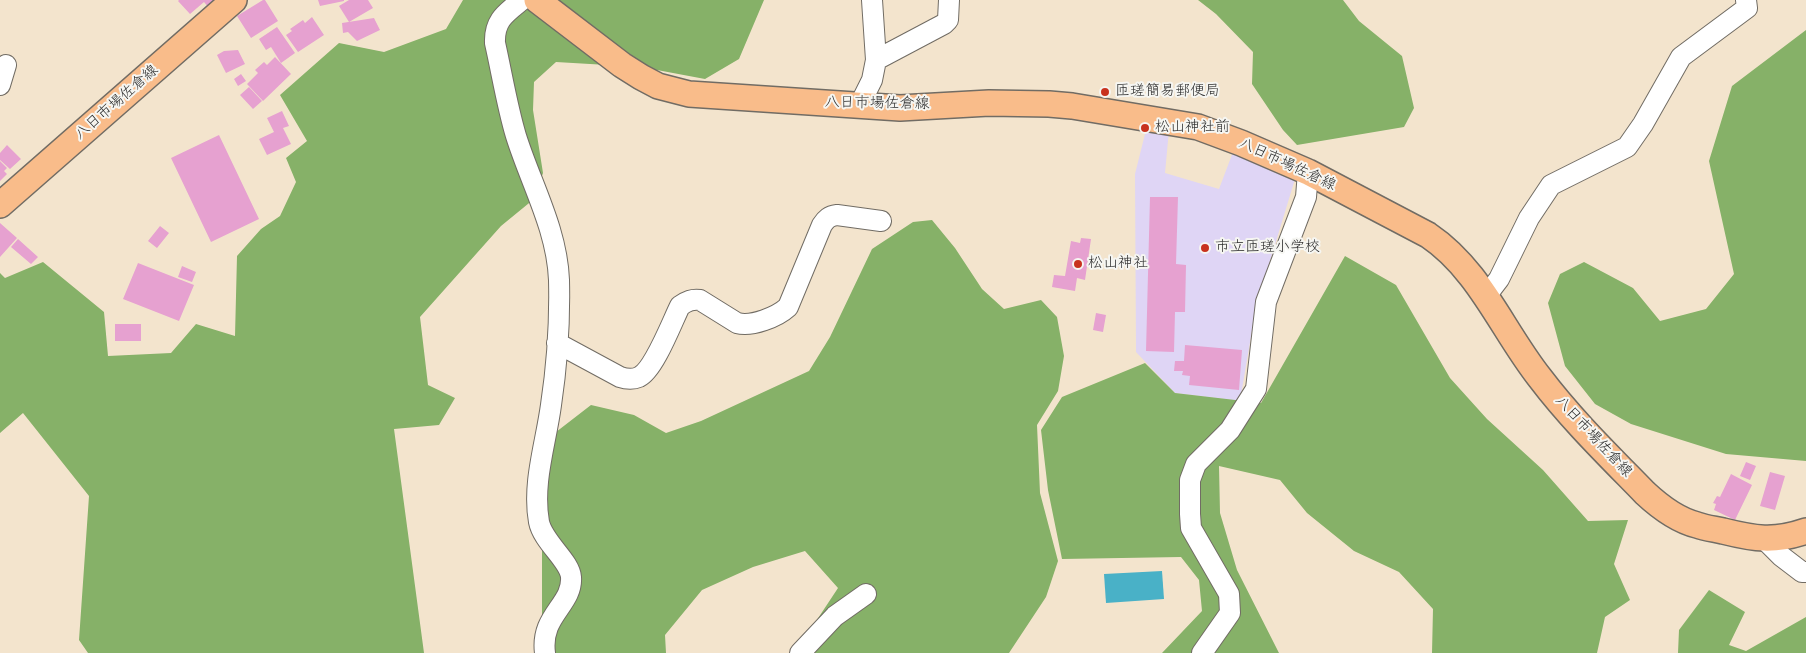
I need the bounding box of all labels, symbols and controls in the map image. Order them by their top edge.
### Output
street label: 八日市場佐倉線 [71,62,163,144]
place label: 匝瑳簡易郵便局 [1115,83,1220,101]
marker: 匝瑳簡易郵便局 [1099,86,1111,98]
street label: 八日市場佐倉線 [824,94,930,114]
place label: 松山神社前 [1155,119,1230,137]
marker: 松山神社前 [1139,122,1151,134]
street label: 八日市場佐倉線 [1236,135,1338,195]
place label: 市立匝瑳小学校 [1215,239,1320,257]
marker: 市立匝瑳小学校 [1199,242,1211,254]
place label: 松山神社 [1088,255,1148,273]
marker: 松山神社 [1072,258,1084,270]
street label: 八日市場佐倉線 [1551,392,1635,482]

